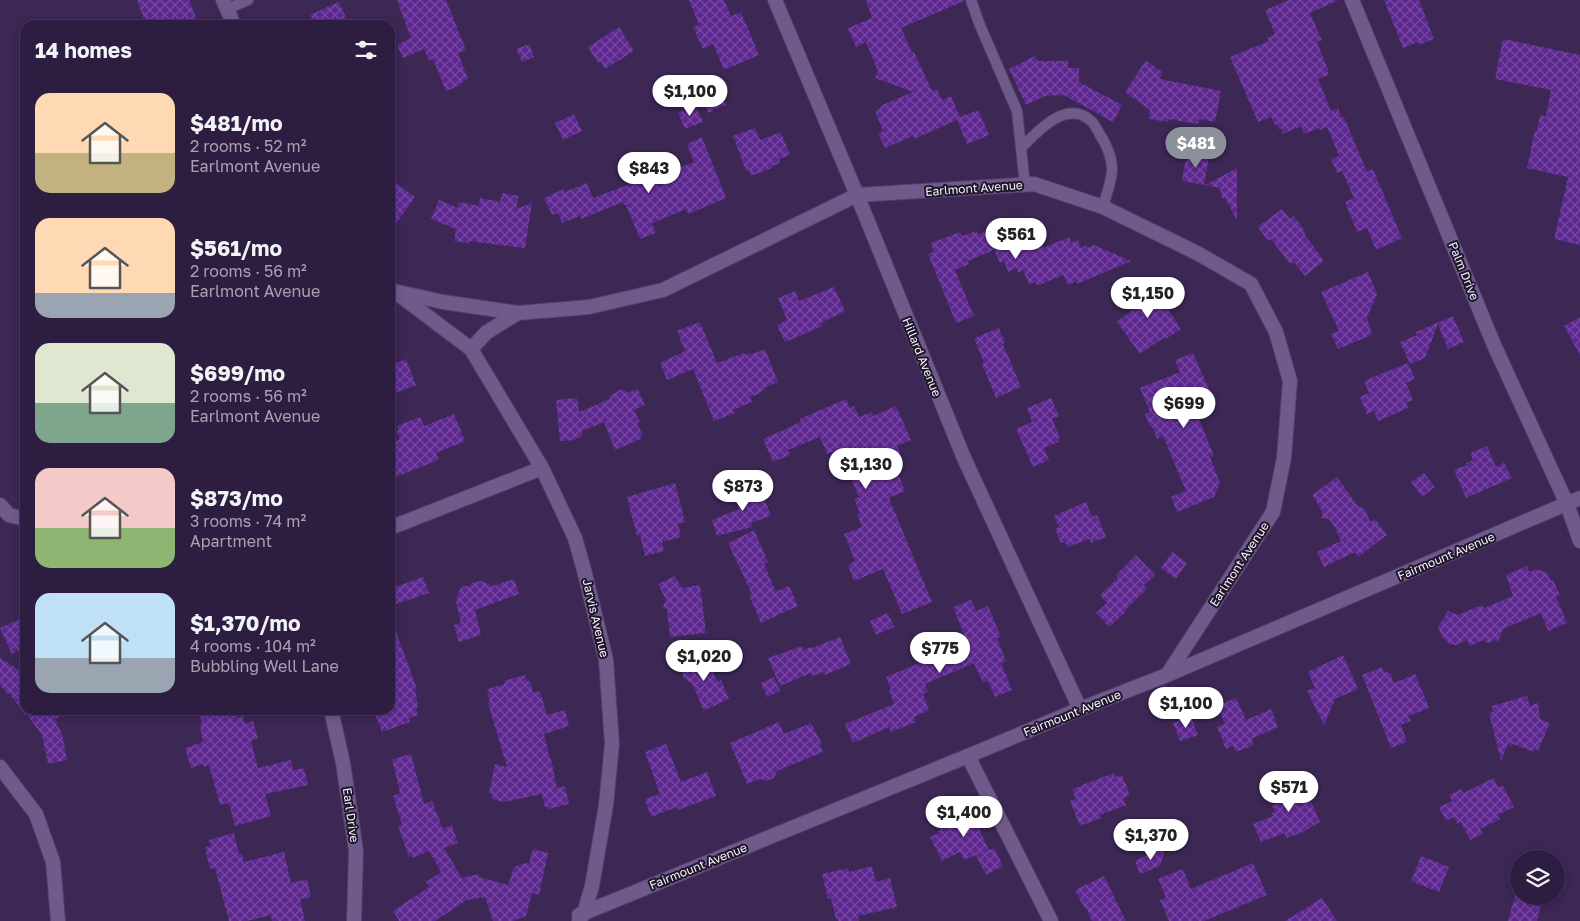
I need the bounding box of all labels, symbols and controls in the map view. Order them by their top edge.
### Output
icon: filters [352,36,380,64]
text: 14 homes [35,37,132,63]
pin: $1,100 [649,74,731,117]
text: $1,100 [663,81,717,101]
text: $481/mo [190,110,283,136]
icon: home [75,113,135,173]
pin: $481 [1166,126,1226,169]
text: $481 [1176,133,1216,153]
text: 2 rooms · 52 m² [190,136,306,156]
pin: $843 [619,152,679,194]
text: Earlmont Avenue [190,156,320,176]
text: $843 [629,158,669,178]
street label: Earlmont Avenue [925,177,1023,199]
pin: $561 [986,218,1046,260]
text: $561 [997,224,1035,244]
text: $561/mo [190,235,282,261]
icon: home [75,238,135,298]
street label: Palm Drive [1445,240,1483,302]
text: 2 rooms · 56 m² [190,261,307,281]
pin: $1,150 [1107,276,1189,319]
text: Earlmont Avenue [190,281,320,301]
text: $1,150 [1122,283,1174,303]
street label: Hillard Avenue [899,315,945,399]
text: $699/mo [190,360,285,386]
icon: home [75,363,135,423]
text: 2 rooms · 56 m² [190,386,307,406]
pin: $699 [1154,386,1214,429]
text: $699 [1163,393,1205,413]
text: Earlmont Avenue [190,406,320,426]
pin: $1,130 [825,448,907,490]
text: $1,130 [840,454,892,474]
pin: $873 [713,470,773,512]
text: $873 [723,476,763,496]
text: $873/mo [190,485,283,511]
icon: home [75,488,135,548]
text: 3 rooms · 74 m² [190,511,306,531]
street label: Earlmont Avenue [1206,519,1272,609]
street label: Fairmount Avenue [1395,529,1497,583]
text: Apartment [190,531,272,551]
street label: Jarvis Avenue [580,577,612,659]
text: $1,370/mo [190,610,301,636]
icon: home [75,613,135,673]
pin: $775 [910,632,970,674]
text: 4 rooms · 104 m² [190,636,316,656]
text: $775 [921,638,959,658]
pin: $1,020 [663,640,745,682]
text: $1,020 [677,646,731,666]
text: Bubbling Well Lane [190,656,339,676]
pin: $1,100 [1145,686,1227,729]
street label: Fairmount Avenue [1021,687,1123,739]
text: $1,100 [1159,693,1213,713]
pin: $571 [1259,770,1319,813]
text: $571 [1270,777,1308,797]
street label: Earl Drive [340,787,362,843]
pin: $1,400 [923,796,1005,838]
text: $1,400 [937,802,991,822]
pin: $1,370 [1110,818,1192,861]
text: $1,370 [1125,825,1177,845]
street label: Fairmount Avenue [647,840,749,892]
map controls [1510,850,1565,905]
button: layers [1510,850,1565,905]

